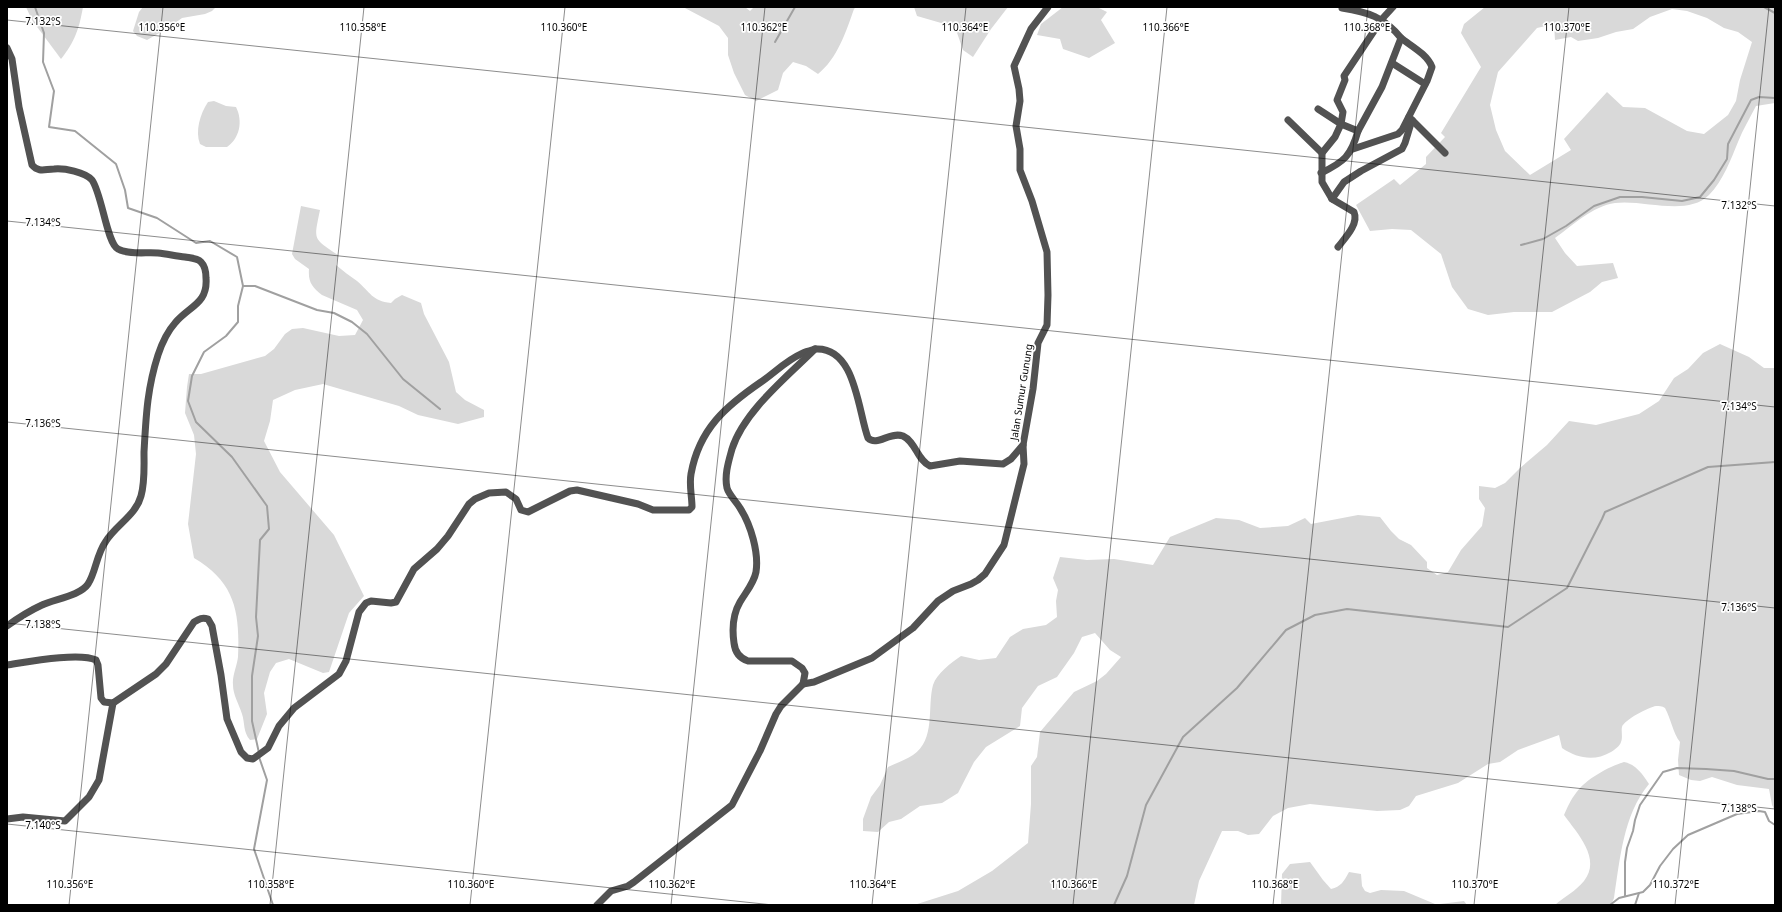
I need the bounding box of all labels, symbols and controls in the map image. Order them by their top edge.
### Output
text: 7.132°S [25,14,61,28]
text: 110.356°E [139,20,185,34]
text: 110.358°E [340,20,386,34]
text: 110.360°E [541,20,587,34]
text: 110.362°E [741,20,787,34]
text: 110.364°E [942,20,988,34]
text: 110.366°E [1143,20,1189,34]
text: 110.368°E [1344,20,1390,34]
text: 110.370°E [1544,20,1590,34]
text: 7.132°S [1721,198,1757,212]
text: 7.134°S [25,215,61,229]
street label: Jalan Sumur Gunung [1006,343,1036,442]
text: 7.134°S [1721,399,1757,413]
text: 7.136°S [25,416,61,430]
text: 7.136°S [1721,600,1757,614]
text: 7.138°S [25,617,61,631]
text: 7.138°S [1721,801,1757,815]
text: 7.140°S [25,818,61,832]
text: 110.356°E [47,877,93,891]
text: 110.358°E [248,877,294,891]
text: 110.360°E [448,877,494,891]
text: 110.362°E [649,877,695,891]
text: 110.364°E [850,877,896,891]
text: 110.366°E [1051,877,1097,891]
text: 110.368°E [1252,877,1298,891]
text: 110.370°E [1452,877,1498,891]
text: 110.372°E [1653,877,1699,891]

